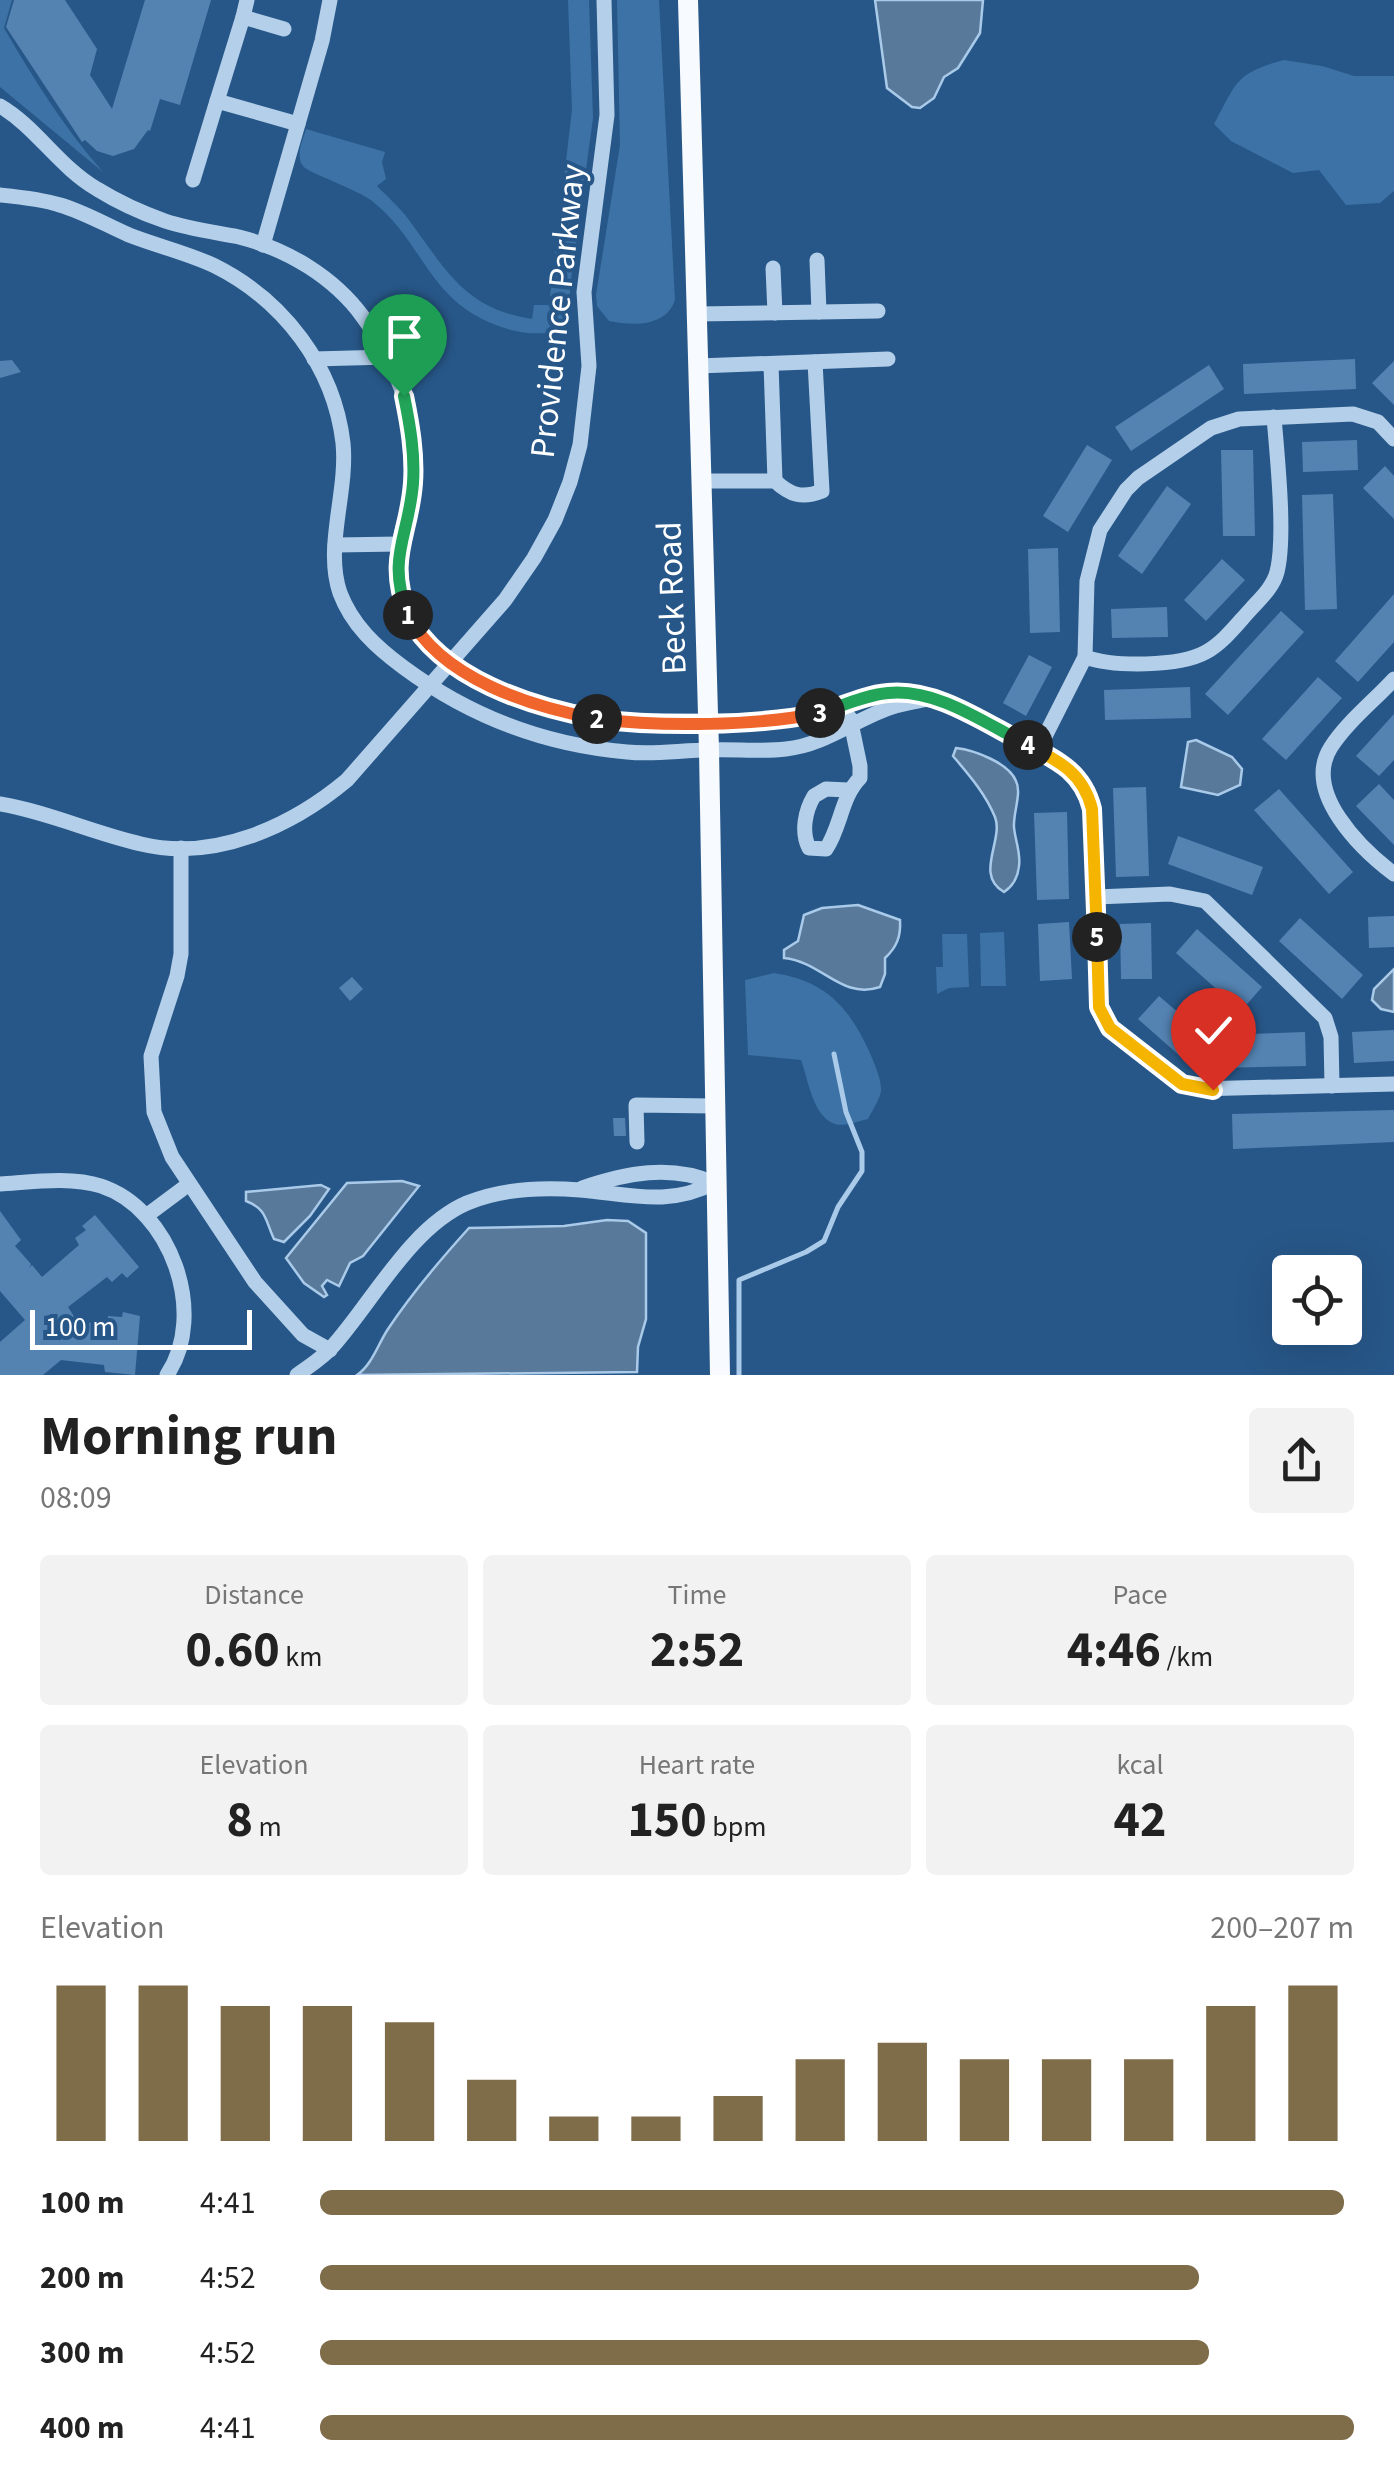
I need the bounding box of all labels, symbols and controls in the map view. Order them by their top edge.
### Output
street label: Providence Parkway [518,162,598,460]
pin [362,294,447,397]
icon: arrive [377,309,432,364]
street label: Beck Road [644,521,700,675]
pin: 1 [383,590,433,640]
text: 1 [401,595,415,635]
pin: 3 [795,688,845,738]
text: 3 [813,693,827,733]
pin: 2 [572,694,622,744]
text: 2 [590,699,604,739]
pin: 4 [1003,720,1053,770]
text: 4 [1021,725,1035,765]
pin: 5 [1072,912,1122,962]
text: 5 [1090,917,1104,957]
pin [1171,988,1256,1091]
icon: check [1186,1003,1241,1058]
map controls [1272,1255,1362,1345]
button: locate [1272,1255,1362,1345]
scale bar [30,1305,252,1350]
text: 100 m [45,1307,116,1347]
text: Morning run [40,1398,337,1476]
button: share [1249,1408,1354,1513]
text: 08:09 [40,1475,112,1521]
text: Distance [204,1575,304,1615]
text: Time [668,1575,727,1615]
text: Pace [1113,1575,1167,1615]
text: 0.60 [186,1615,280,1686]
text: 2:52 [650,1615,744,1686]
text: 4:46 [1067,1615,1161,1686]
text: km [280,1637,322,1677]
text: /km [1161,1637,1213,1677]
text: Elevation [199,1745,309,1785]
text: Heart rate [639,1745,755,1785]
text: kcal [1116,1745,1164,1785]
text: 8 [226,1785,253,1856]
text: 150 [627,1785,707,1856]
text: 42 [1114,1785,1166,1856]
text: m [253,1807,282,1847]
text: bpm [707,1807,767,1847]
text: Elevation [40,1905,165,1951]
text: 200–207 m [1210,1905,1354,1951]
text: 100 m [40,2180,125,2226]
text: 4:41 [200,2180,256,2226]
text: 200 m [40,2255,125,2301]
text: 4:52 [200,2255,256,2301]
text: 300 m [40,2330,125,2376]
text: 4:52 [200,2330,256,2376]
text: 400 m [40,2405,125,2451]
text: 4:41 [200,2405,256,2451]

